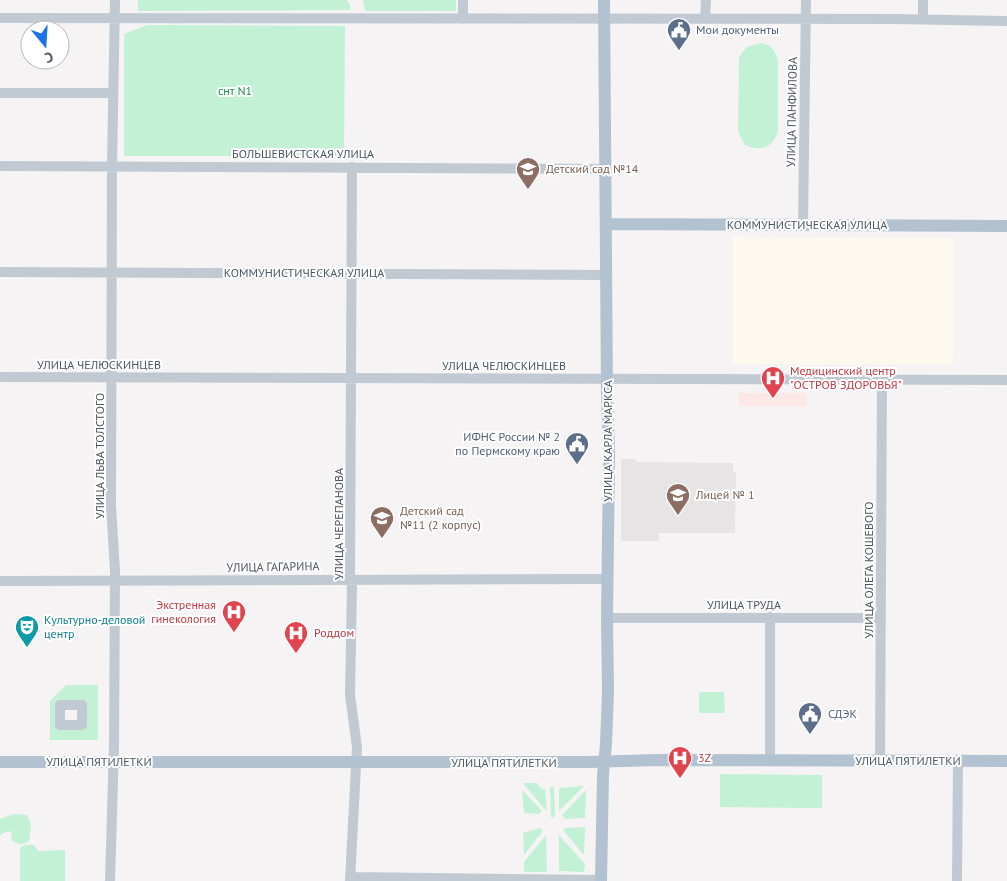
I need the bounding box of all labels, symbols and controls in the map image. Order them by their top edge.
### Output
public building icon: Мои документы [666,17,692,51]
north arrow [20,20,70,70]
place label: Мои документы [696,22,779,37]
text: С [42,48,56,67]
street label: УЛИЦА ПАНФИЛОВА [783,57,800,167]
park label: снт N1 [218,83,252,98]
street label: БОЛЬШЕВИСТСКАЯ УЛИЦА [232,146,374,161]
school or university icon: Детский сад №14 [515,156,541,190]
place label: Детский сад №14 [546,161,639,176]
street label: КОММУНИСТИЧЕСКАЯ УЛИЦА [727,217,887,232]
street label: КОММУНИСТИЧЕСКАЯ УЛИЦА [224,265,384,280]
street label: УЛИЦА ЧЕЛЮСКИНЦЕВ [37,357,161,372]
street label: УЛИЦА ЧЕЛЮСКИНЦЕВ [442,358,566,373]
place label: Медицинский центр "ОСТРОВ ЗДОРОВЬЯ" [790,363,902,392]
hospital icon: Медицинский центр "ОСТРОВ ЗДОРОВЬЯ" [760,365,786,399]
street label: УЛИЦА КАРЛА МАРКСА [600,380,615,502]
street label: УЛИЦА ЛЬВА ТОЛСТОГО [92,393,107,519]
place label: ИФНС России № 2 по Пермскому краю [455,429,560,458]
public building icon: ИФНС России № 2 по Пермскому краю [564,431,590,465]
street label: УЛИЦА ЧЕРЕПАНОВА [331,468,346,580]
school or university icon: Лицей № 1 [665,482,691,516]
place label: Лицей № 1 [695,487,755,502]
street label: УЛИЦА ОЛЕГА КОШЕВОГО [861,502,876,638]
place label: Детский сад №11 (2 корпус) [400,503,481,532]
school or university icon: Детский сад №11 (2 корпус) [369,505,395,539]
street label: УЛИЦА ГАГАРИНА [226,558,320,575]
place label: Экстренная гинекология [151,597,216,626]
street label: УЛИЦА ТРУДА [707,597,781,612]
hospital icon: Экстренная гинекология [221,599,247,633]
place label: Культурно-деловой центр [44,612,145,641]
theatre icon: Культурно-деловой центр [14,614,40,648]
hospital icon: Роддом [283,620,309,654]
place label: Роддом [314,625,354,640]
public building icon: СДЭК [797,701,823,735]
place label: СДЭК [828,706,857,721]
hospital icon: 3Z [667,745,693,779]
place label: 3Z [698,750,712,765]
street label: УЛИЦА ПЯТИЛЕТКИ [855,753,961,768]
street label: УЛИЦА ПЯТИЛЕТКИ [46,754,152,769]
street label: УЛИЦА ПЯТИЛЕТКИ [451,755,557,770]

